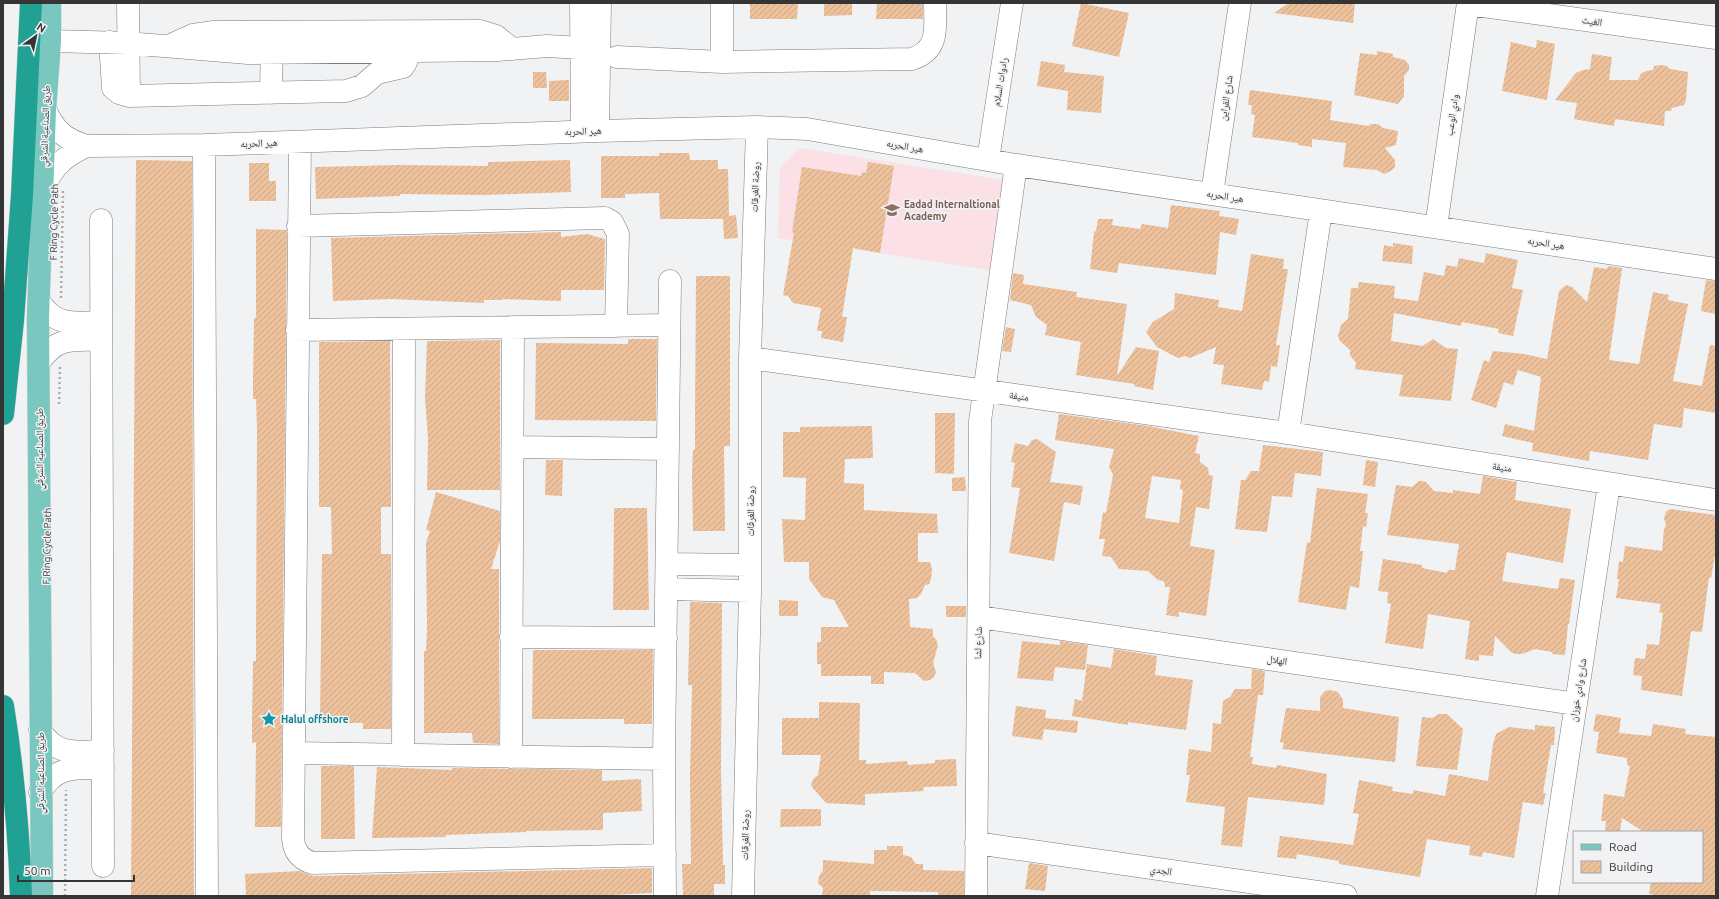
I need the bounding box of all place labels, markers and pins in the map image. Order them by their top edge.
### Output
place label: Eadad Internaltional Academy [904,199,1000,222]
school or university icon: Eadad Internaltional Academy [883,201,901,219]
place icon: Halul offshore [260,710,278,728]
place label: Halul offshore [281,713,349,725]

